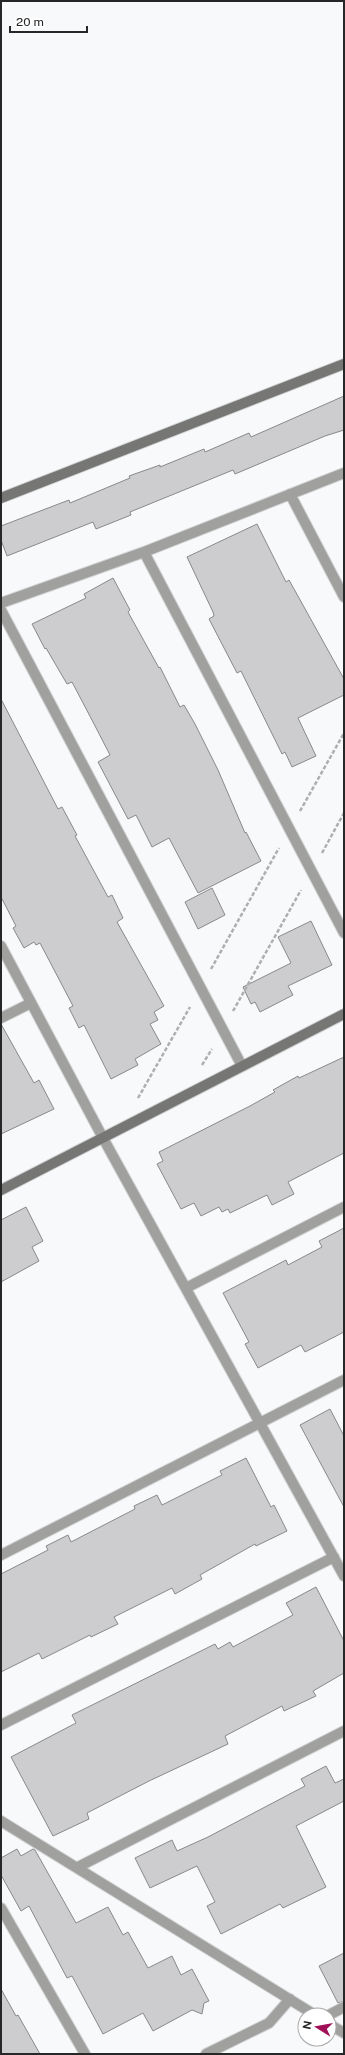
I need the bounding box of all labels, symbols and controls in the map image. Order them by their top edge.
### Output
scale bar [10,8,87,34]
text: 20 m [16,15,44,29]
north arrow [297,2007,337,2047]
text: N [300,2020,314,2030]

